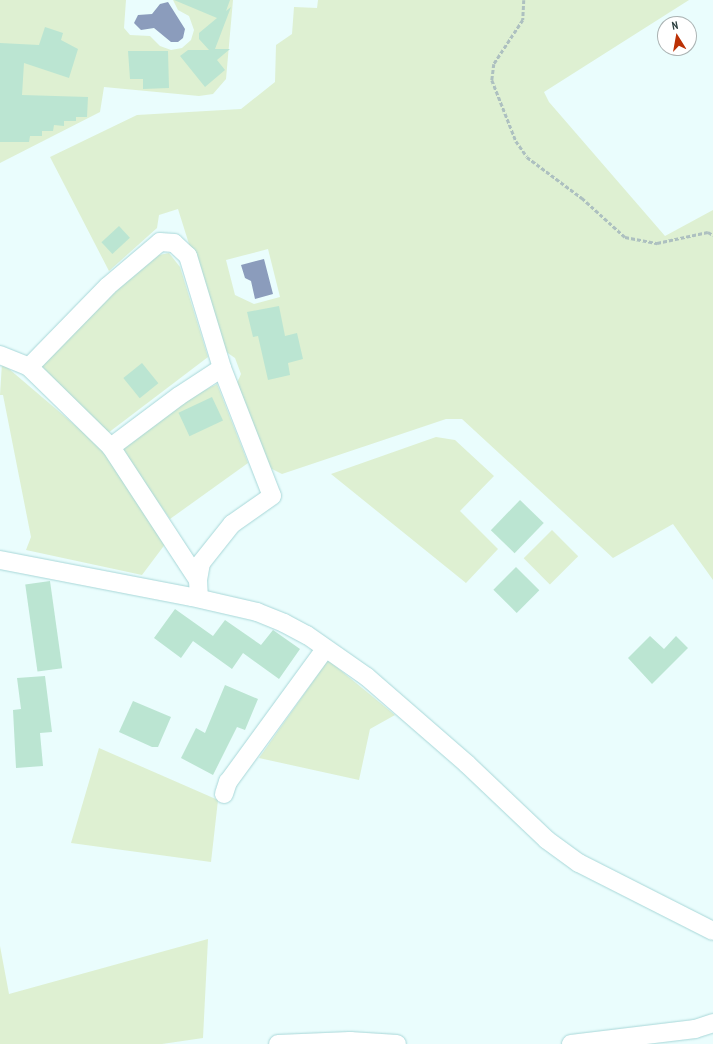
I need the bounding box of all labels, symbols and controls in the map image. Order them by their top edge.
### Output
north arrow [657,16,697,56]
text: N [671,18,679,33]

